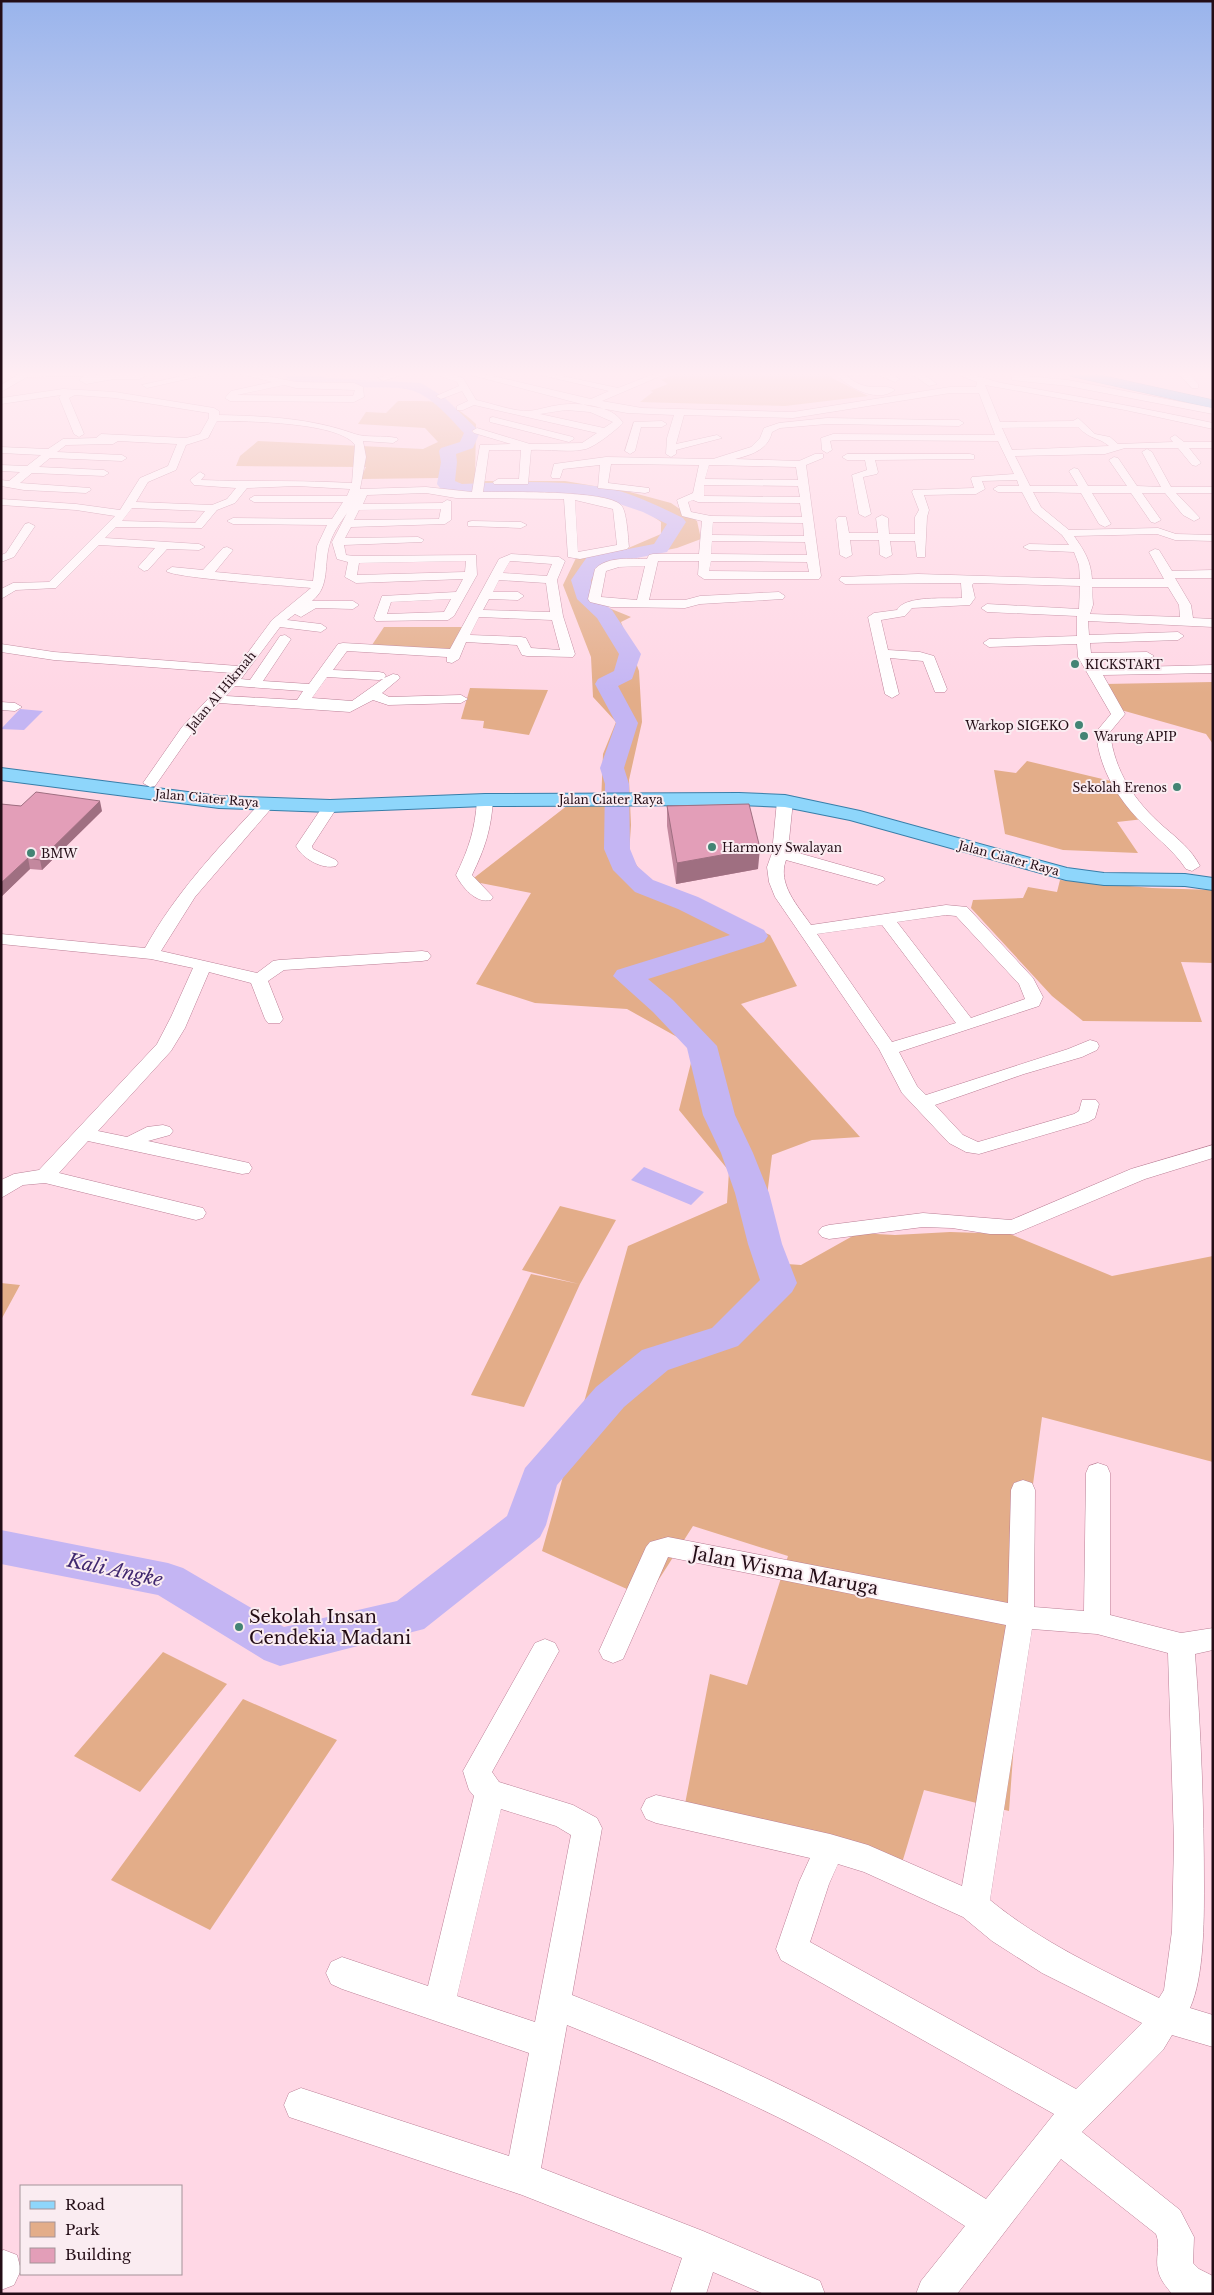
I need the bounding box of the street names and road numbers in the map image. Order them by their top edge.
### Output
street label: Jalan Al Hikmah [182,648,259,736]
street label: Jalan Ciater Raya [153,786,260,810]
street label: Jalan Ciater Raya [557,792,663,807]
street label: Jalan Ciater Raya [955,837,1061,879]
street label: Jalan Wisma Maruga [688,1542,880,1600]

